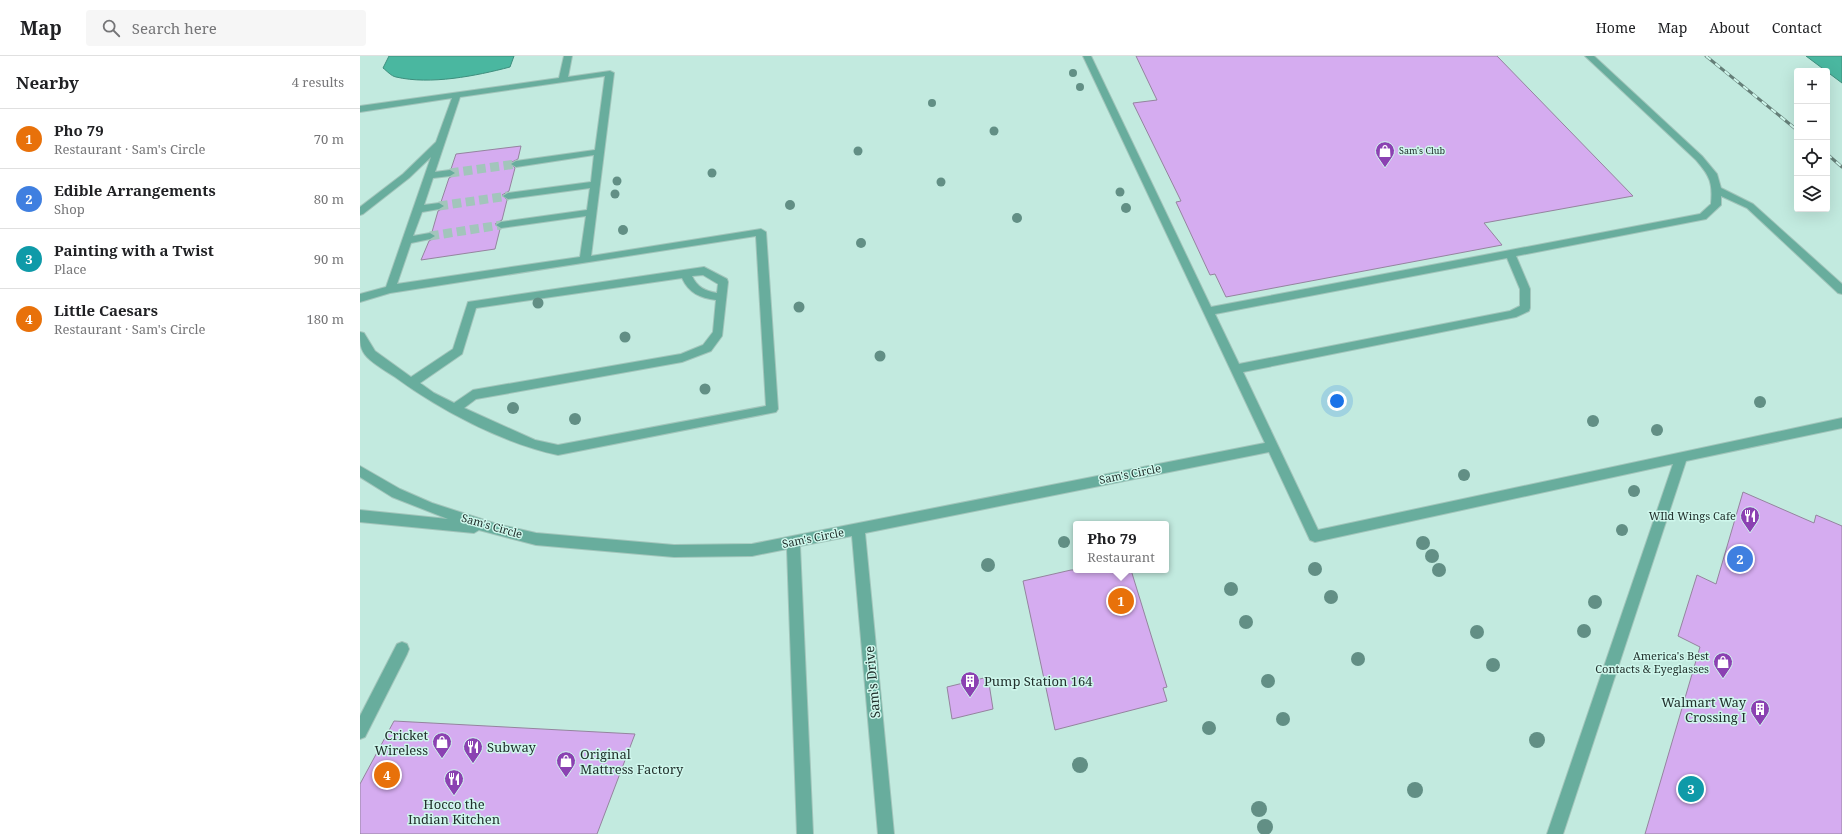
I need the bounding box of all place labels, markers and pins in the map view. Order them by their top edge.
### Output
shop icon: Sam's Club [1374,140,1396,168]
place label: Sam's Club [1399,144,1446,157]
restaurant icon: WIld Wings Cafe [1739,505,1761,533]
place label: WIld Wings Cafe [1649,508,1736,523]
pin: 2 [1727,544,1753,574]
pin: 1 [1108,586,1134,616]
place label: America's Best Contacts & Eyeglasses [1595,648,1709,676]
shop icon: America's Best Contacts & Eyeglasses [1712,651,1734,679]
building icon: Pump Station 164 [959,670,981,698]
place label: Pump Station 164 [984,672,1093,690]
place label: Walmart Way Crossing I [1661,693,1747,726]
building icon: Walmart Way Crossing I [1749,698,1771,726]
place label: Cricket Wireless [374,726,428,759]
shop icon: Cricket Wireless [431,731,453,759]
restaurant icon: Subway [462,736,484,764]
place label: Subway [487,738,537,756]
place label: Original Mattress Factory [580,745,684,778]
shop icon: Original Mattress Factory [555,750,577,778]
pin: 4 [374,760,400,790]
restaurant icon: Hocco the Indian Kitchen [443,768,465,796]
pin: 3 [1678,774,1704,804]
place label: Hocco the Indian Kitchen [408,795,501,828]

